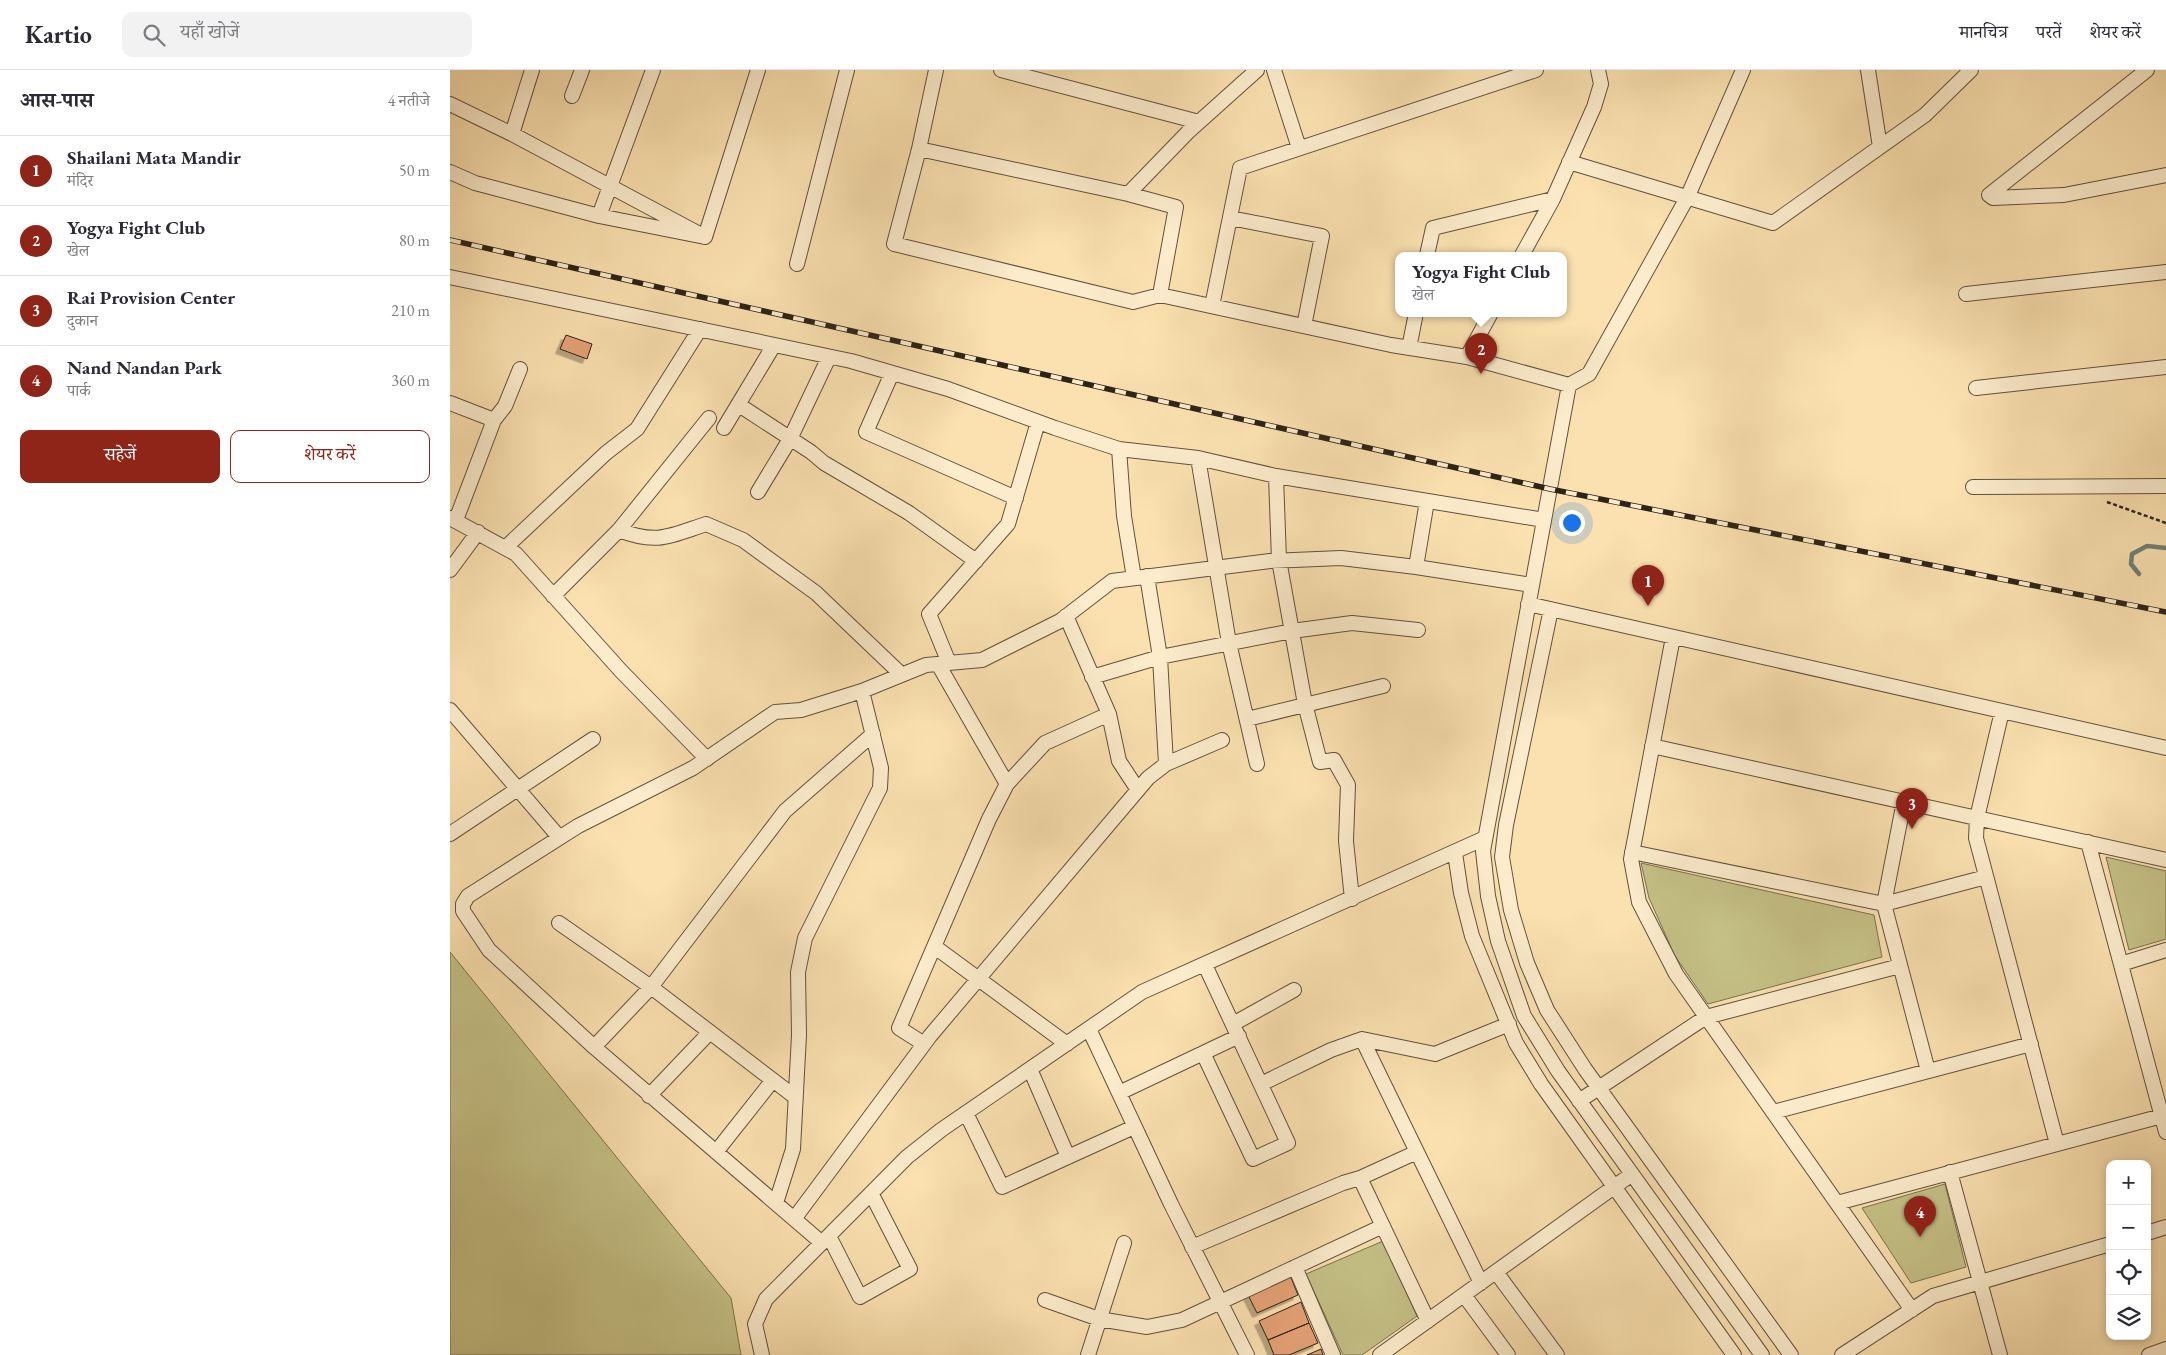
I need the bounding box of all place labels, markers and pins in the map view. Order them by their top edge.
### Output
pin: 2 [1465,333,1497,374]
pin: 1 [1632,565,1664,606]
pin: 3 [1896,788,1928,829]
pin: 4 [1904,1196,1936,1237]

